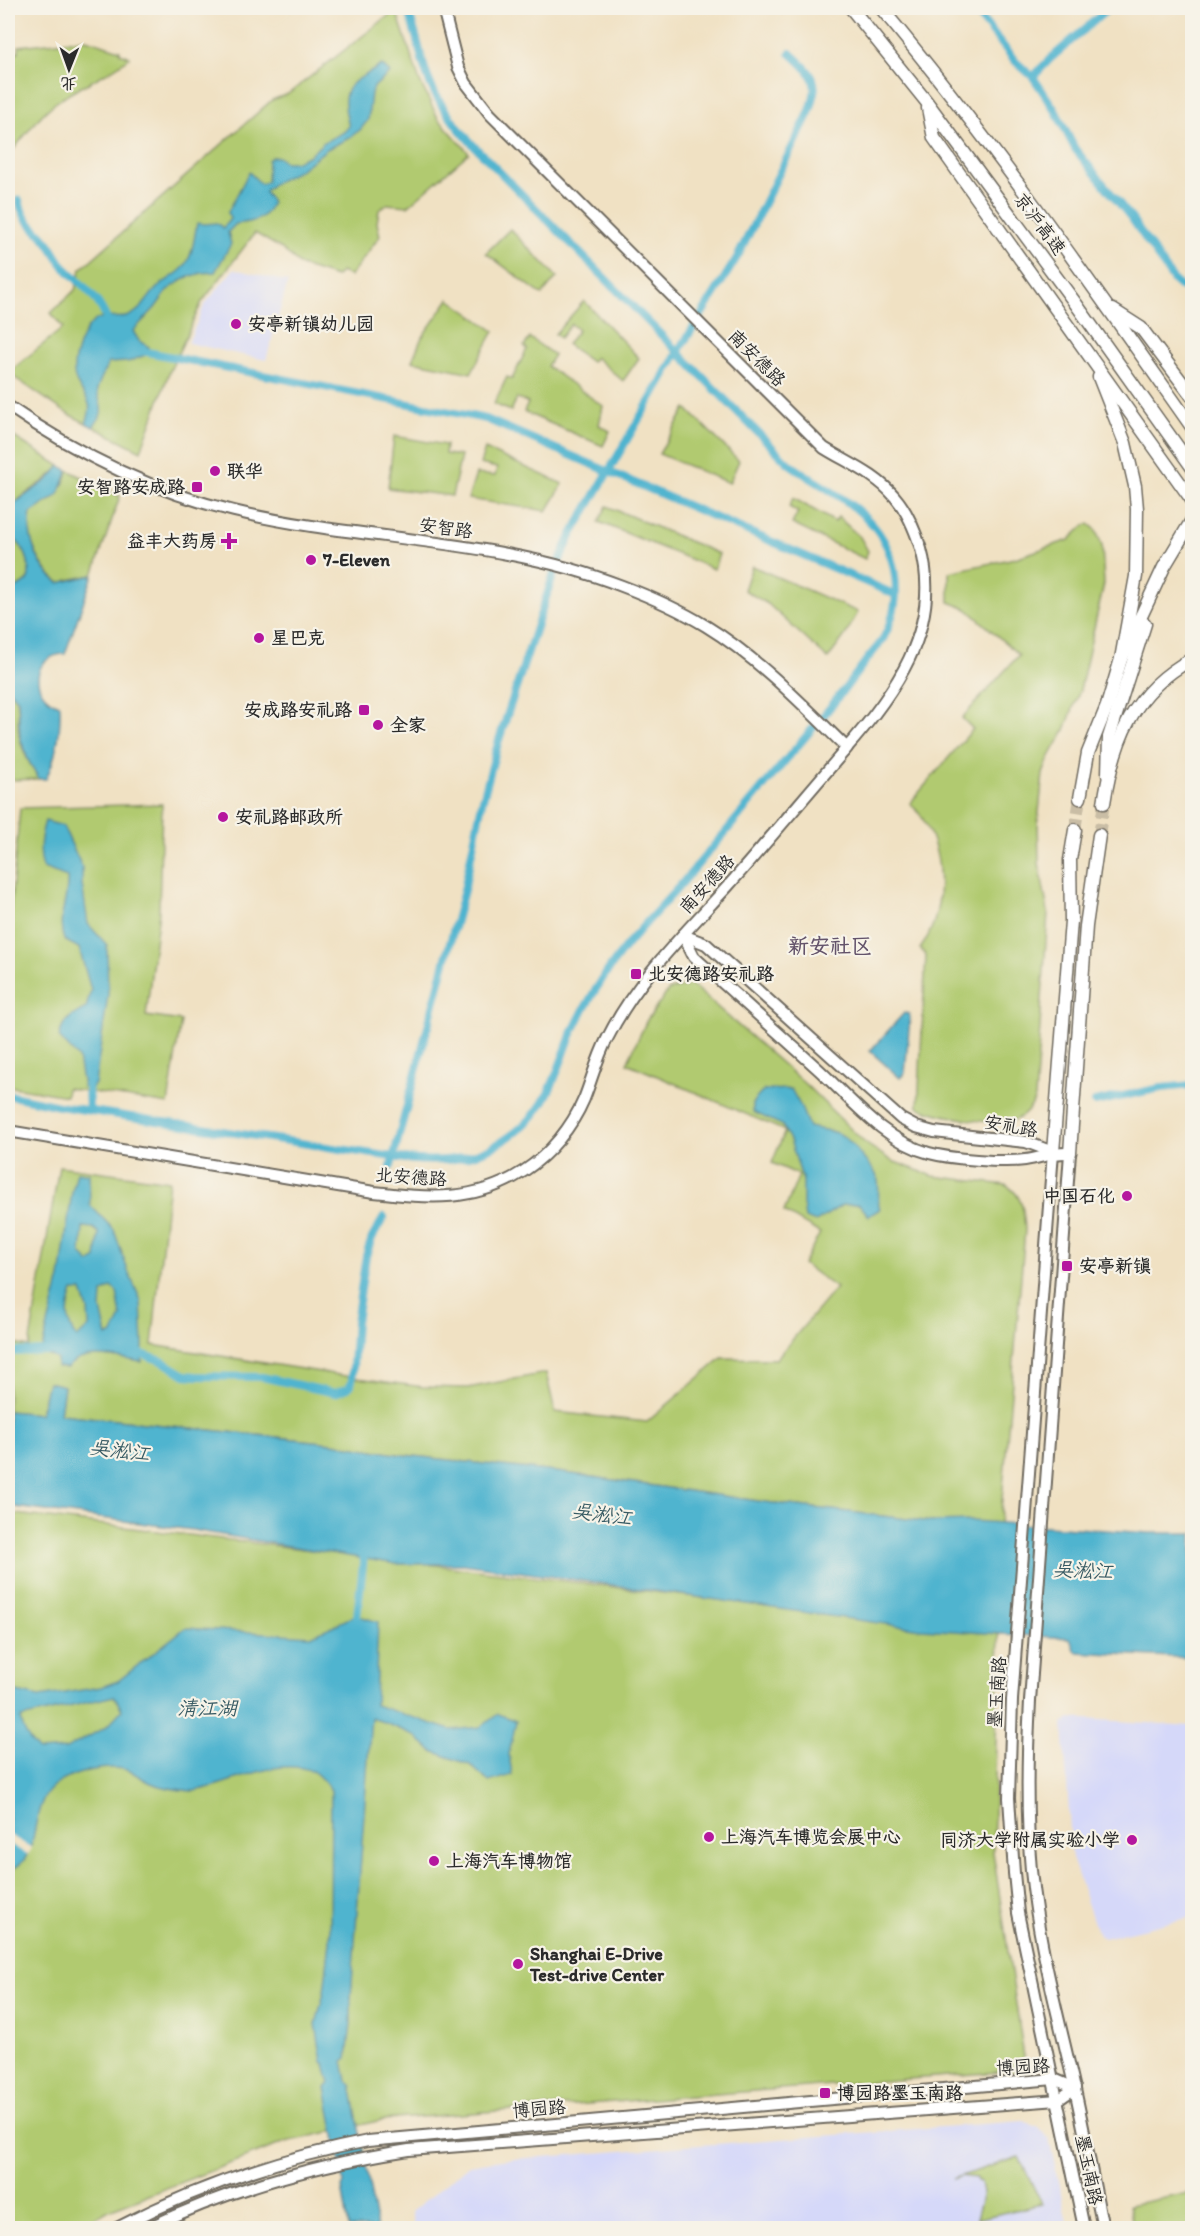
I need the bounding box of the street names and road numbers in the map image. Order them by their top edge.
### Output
street label: 京沪高速 [1010,189,1070,259]
street label: 南安德路 [724,325,790,391]
street label: 安智路 [418,513,474,543]
street label: 南安德路 [675,850,739,918]
street label: 安礼路 [983,1110,1039,1142]
street label: 北安德路 [374,1164,448,1190]
street label: 墨玉南路 [984,1655,1010,1729]
street label: 博园路 [995,2055,1051,2079]
street label: 博园路 [511,2096,567,2122]
street label: 墨玉南路 [1071,2132,1107,2208]

